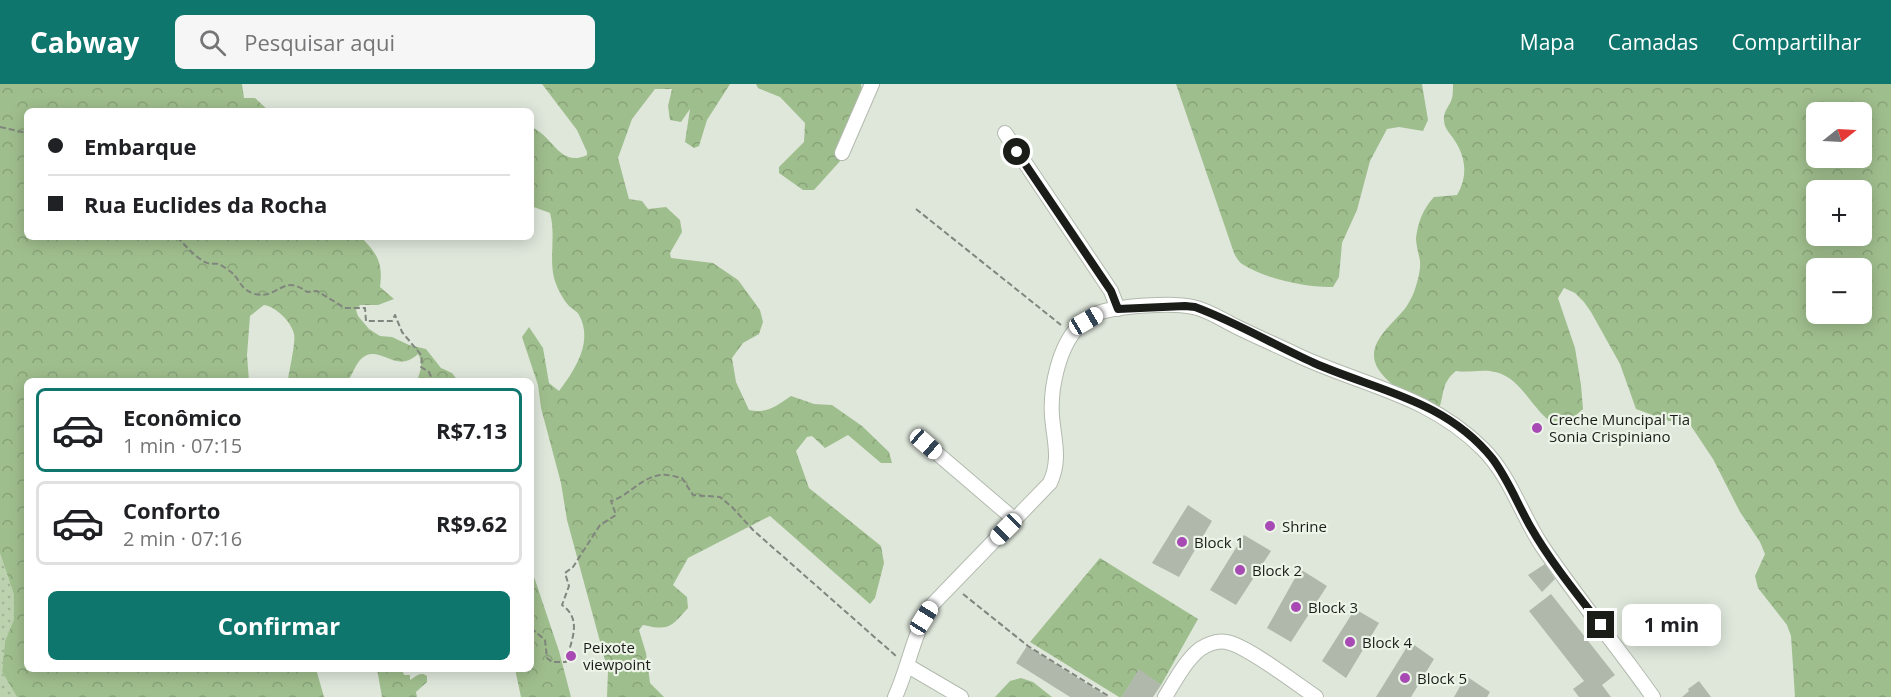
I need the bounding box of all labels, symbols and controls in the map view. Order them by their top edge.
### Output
search box [175,15,595,69]
text: Cabway [30,23,139,61]
icon: search [196,26,229,59]
text: Pesquisar aqui [244,27,395,57]
text: Mapa [1520,28,1575,56]
text: Camadas [1608,28,1698,56]
text: Compartilhar [1731,28,1861,56]
north arrow [1806,102,1872,168]
map controls [1806,102,1872,324]
text: Embarque [84,131,197,161]
route start [1003,138,1030,165]
button: + [1806,180,1872,246]
text: Rua Euclides da Rocha [84,189,327,219]
button: − [1806,258,1872,324]
car [1066,304,1106,338]
text: Econômico [123,402,242,432]
icon: car [51,403,105,457]
place label: Creche Muncipal Tia Sonia Crispiniano [1549,409,1690,446]
text: R$7.13 [436,415,507,445]
marker: Creche Muncipal Tia Sonia Crispiniano [1530,421,1544,435]
car [907,425,945,463]
text: 1 min · 07:15 [123,432,242,459]
text: Conforto [123,495,220,525]
icon: car [51,496,105,550]
text: R$9.62 [436,508,507,538]
car [987,510,1025,548]
place label: Shrine [1282,516,1327,536]
marker: Shrine [1263,519,1277,533]
text: 2 min · 07:16 [123,525,242,552]
place label: Block 1 [1194,532,1244,552]
marker: Block 1 [1175,535,1189,549]
place label: Block 2 [1252,560,1302,580]
marker: Block 2 [1233,563,1247,577]
button: Confirmar [48,591,510,660]
place label: Block 3 [1308,597,1358,617]
car [907,598,941,638]
marker: Block 3 [1289,600,1303,614]
callout: 1 min [1622,604,1721,646]
route end [1587,611,1614,638]
text: 1 min [1644,611,1699,638]
place label: Block 4 [1362,632,1412,652]
marker: Block 4 [1343,635,1357,649]
place label: Peixote viewpoint [583,637,651,674]
marker: Peixote viewpoint [564,649,578,663]
place label: Block 5 [1417,668,1467,688]
marker: Block 5 [1398,671,1412,685]

